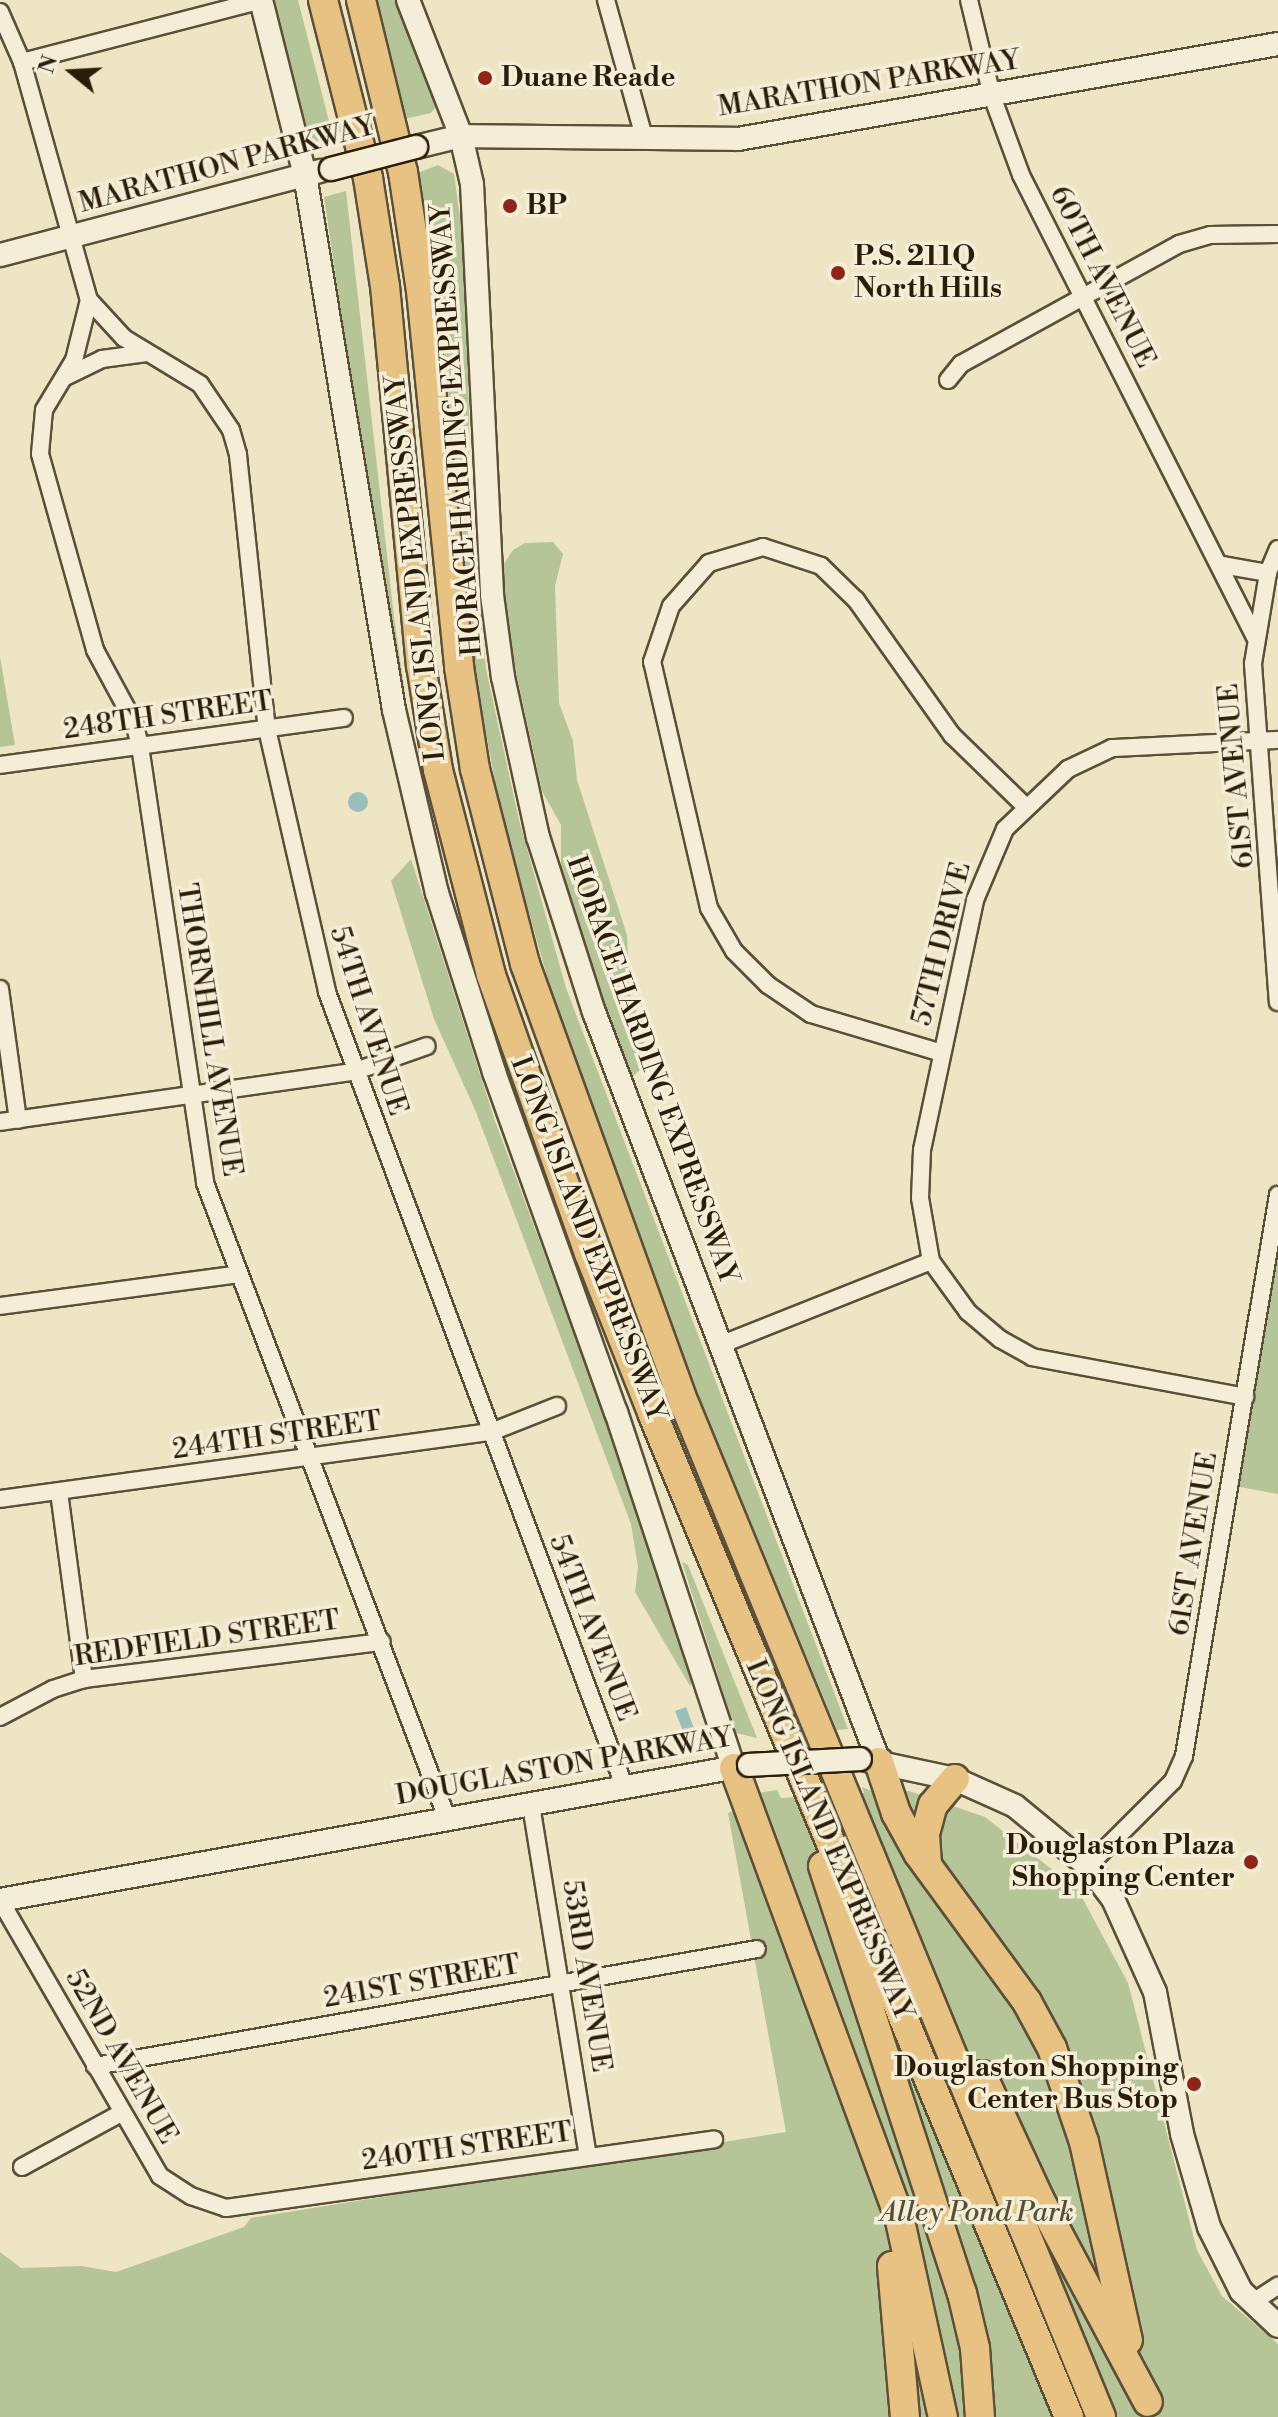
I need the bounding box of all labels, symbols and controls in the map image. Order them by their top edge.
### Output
north arrow [32,32,112,112]
street label: MARATHON PARKWAY [716,44,1022,124]
text: N [33,52,64,77]
place label: Duane Reade [501,61,676,95]
marker: Duane Reade [476,69,494,87]
street label: MARATHON PARKWAY [75,109,379,221]
street label: 60TH AVENUE [1042,180,1162,374]
place label: BP [526,189,567,223]
marker: BP [501,197,519,215]
street label: HORACE HARDING EXPRESSWAY [424,203,490,657]
place label: P.S. 211Q North Hills [854,240,1002,306]
marker: P.S. 211Q North Hills [829,264,847,282]
street label: LONG ISLAND EXPRESSWAY [379,373,453,763]
street label: 61ST AVENUE [1212,682,1262,870]
street label: 248TH STREET [61,685,275,747]
street label: HORACE HARDING EXPRESSWAY [559,851,745,1289]
street label: 57TH DRIVE [905,859,979,1029]
street label: THORNHILL AVENUE [169,881,249,1179]
street label: 54TH AVENUE [322,922,414,1120]
street label: LONG ISLAND EXPRESSWAY [503,1052,673,1426]
street label: 244TH STREET [170,1405,384,1467]
street label: 61ST AVENUE [1163,1450,1225,1638]
street label: 54TH AVENUE [541,1530,643,1726]
street label: REDFIELD STREET [72,1604,342,1674]
street label: LONG ISLAND EXPRESSWAY [738,1655,920,2025]
street label: DOUGLASTON PARKWAY [393,1721,735,1813]
place label: Douglaston Plaza Shopping Center [1006,1829,1235,1895]
marker: Douglaston Plaza Shopping Center [1242,1853,1260,1871]
street label: 53RD AVENUE [554,1878,618,2074]
street label: 241ST STREET [321,1948,523,2016]
street label: 52ND AVENUE [57,1964,185,2150]
place label: Douglaston Shopping Center Bus Stop [894,2051,1178,2117]
marker: Douglaston Shopping Center Bus Stop [1185,2075,1203,2093]
street label: 240TH STREET [360,2116,574,2178]
park label: Alley Pond Park [880,2196,1074,2230]

